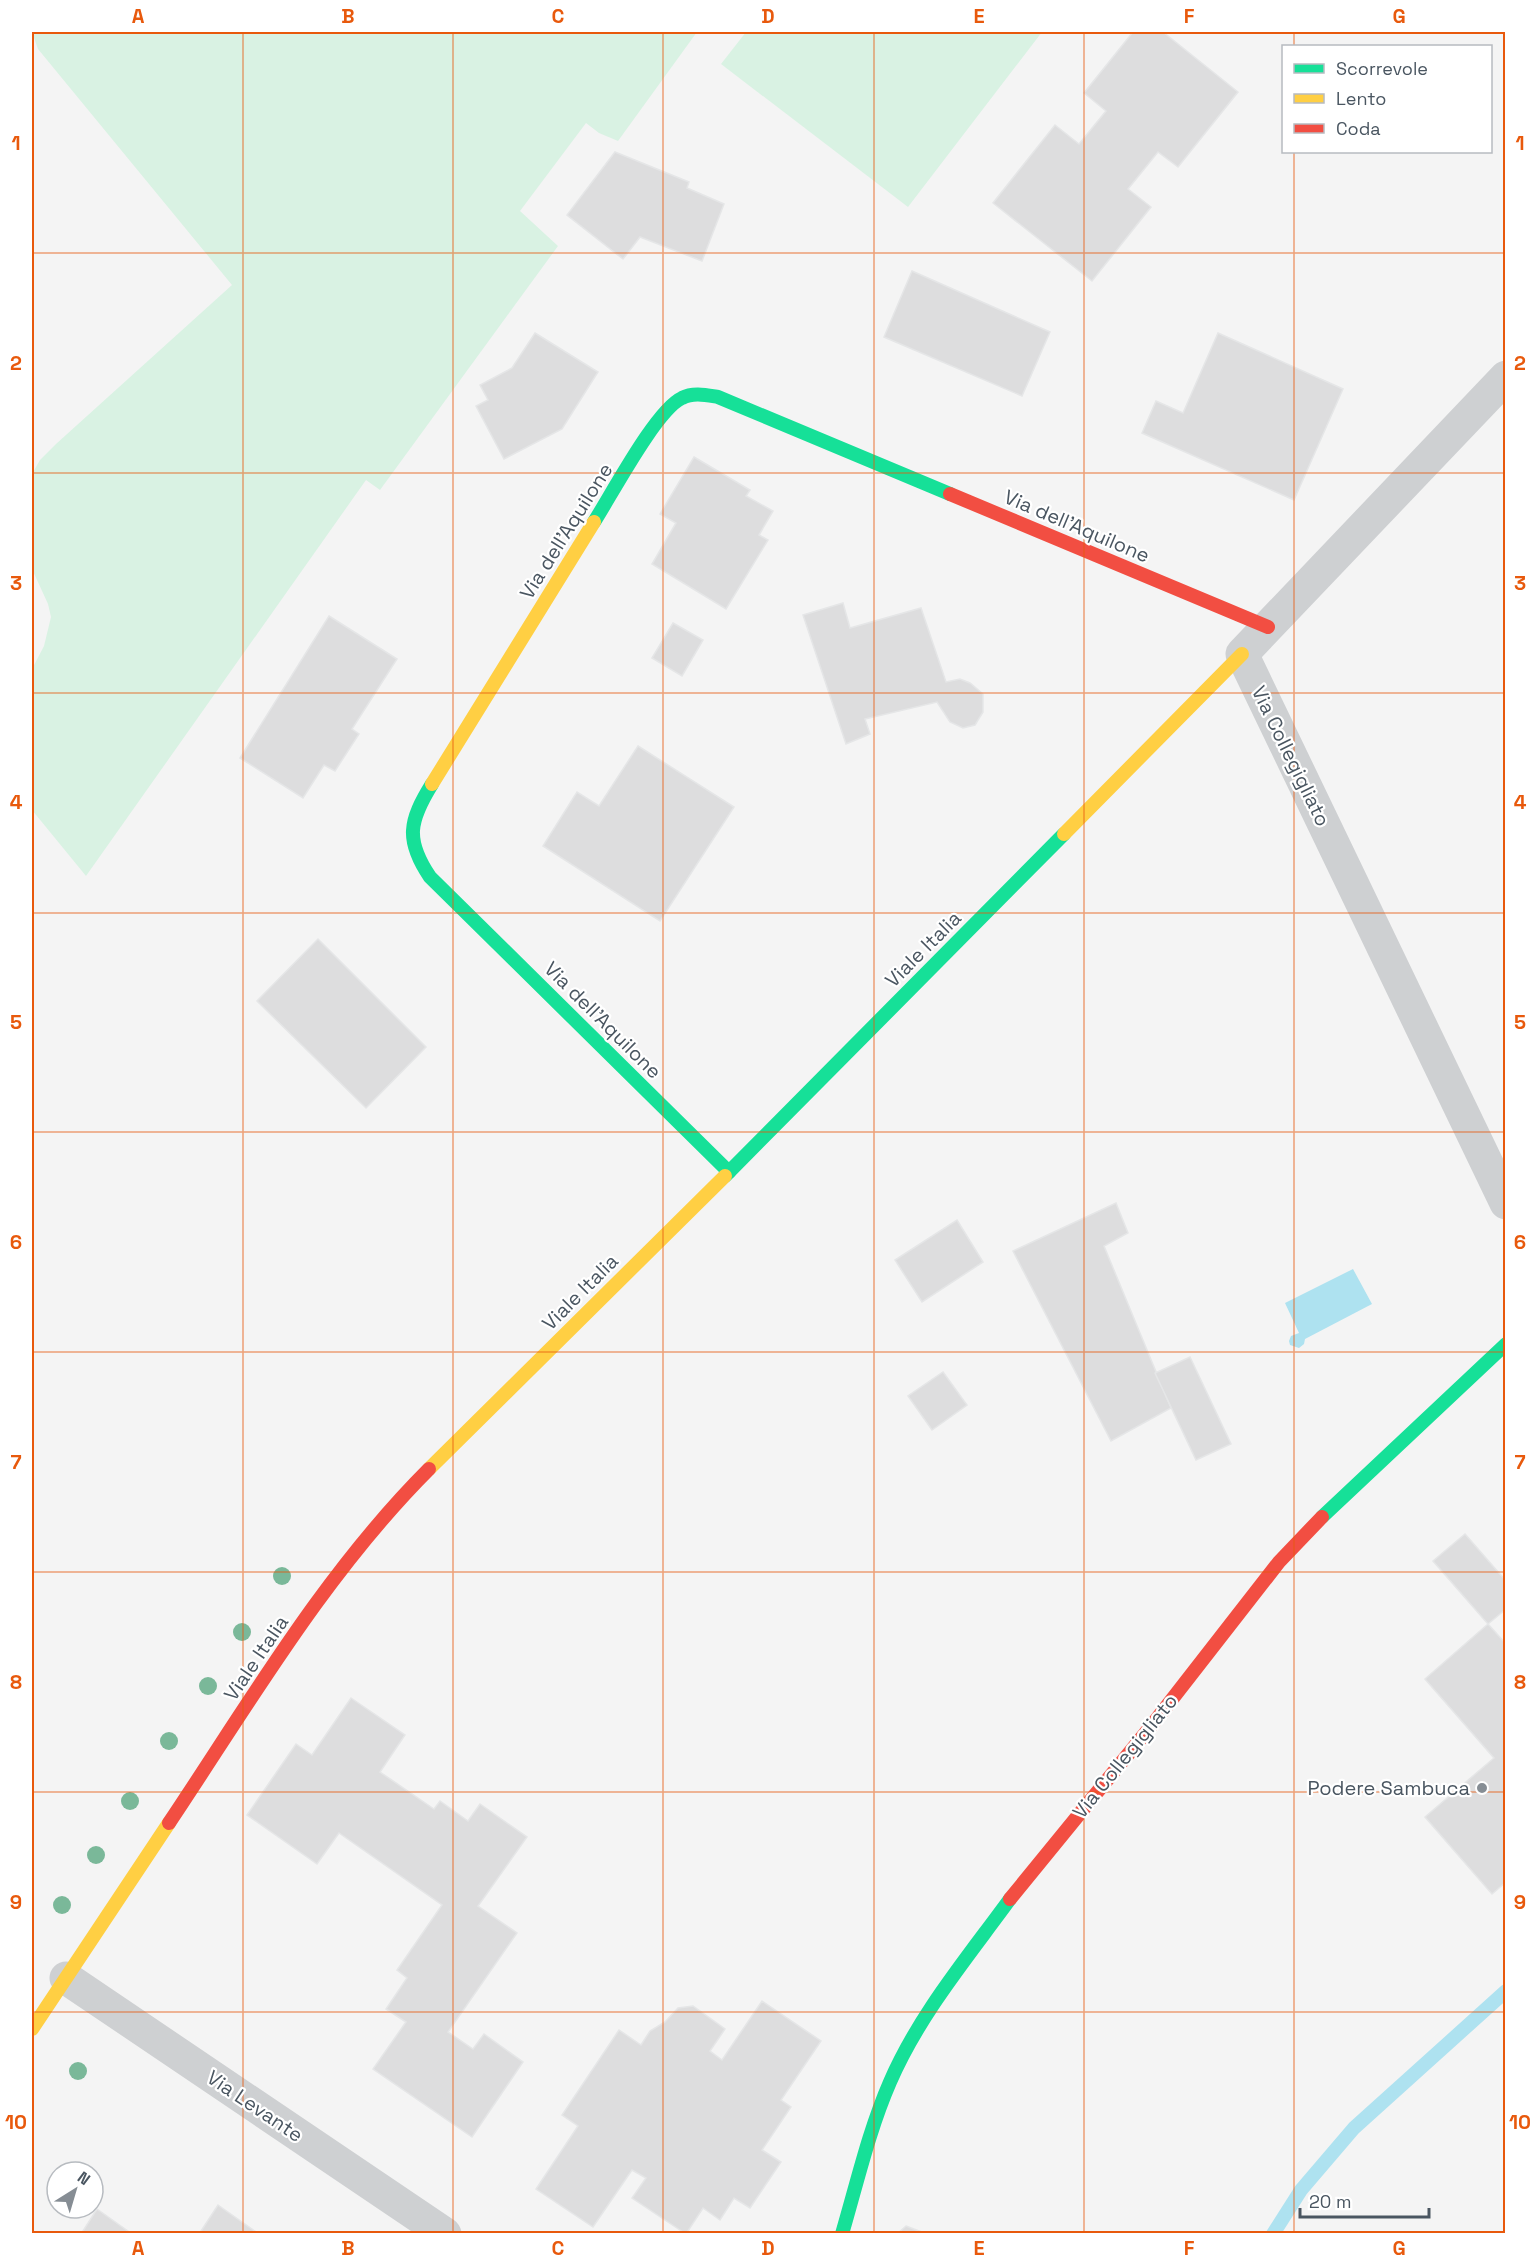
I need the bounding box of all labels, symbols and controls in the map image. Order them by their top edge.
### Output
text: A [132,3,145,29]
text: B [341,3,355,29]
text: C [552,3,565,29]
text: D [761,3,775,29]
text: E [973,3,985,29]
text: F [1184,3,1195,29]
text: G [1392,3,1406,29]
legend [1282,45,1492,153]
text: Scorrevole [1336,57,1428,80]
text: Lento [1336,87,1386,110]
text: Coda [1336,117,1381,140]
text: 1 [11,130,21,156]
text: 1 [1515,130,1525,156]
text: 2 [10,350,22,376]
text: 2 [1514,350,1526,376]
street label: Via dell'Aquilone [514,458,618,604]
street label: Via dell'Aquilone [1000,484,1154,568]
text: 3 [10,570,22,596]
text: 3 [1514,570,1526,596]
street label: Via Collegigliato [1246,681,1336,831]
text: 4 [10,789,23,815]
text: 4 [1514,789,1527,815]
street label: Viale Italia [879,905,967,993]
street label: Via dell'Aquilone [539,956,667,1084]
text: 5 [10,1009,22,1035]
text: 5 [1514,1009,1526,1035]
text: 6 [10,1229,22,1255]
text: 6 [1514,1229,1526,1255]
street label: Viale Italia [536,1248,624,1336]
text: 7 [10,1449,22,1475]
text: 7 [1514,1449,1526,1475]
street label: Viale Italia [218,1610,294,1706]
text: 8 [10,1669,22,1695]
text: 8 [1514,1669,1526,1695]
street label: Via Collegigliato [1067,1688,1183,1824]
place label: Podere Sambuca [1308,1775,1470,1801]
marker: Podere Sambuca [1475,1781,1489,1795]
text: 9 [10,1889,22,1915]
text: 9 [1514,1889,1526,1915]
street label: Via Levante [202,2064,308,2148]
text: 10 [5,2109,27,2135]
text: 10 [1509,2109,1531,2135]
north arrow [45,2160,105,2220]
text: N [73,2167,94,2190]
scale bar [1300,2181,1429,2219]
text: 20 m [1309,2190,1352,2213]
text: A [132,2235,145,2261]
text: B [341,2235,355,2261]
text: C [552,2235,565,2261]
text: D [761,2235,775,2261]
text: E [973,2235,985,2261]
text: F [1184,2235,1195,2261]
text: G [1392,2235,1406,2261]

